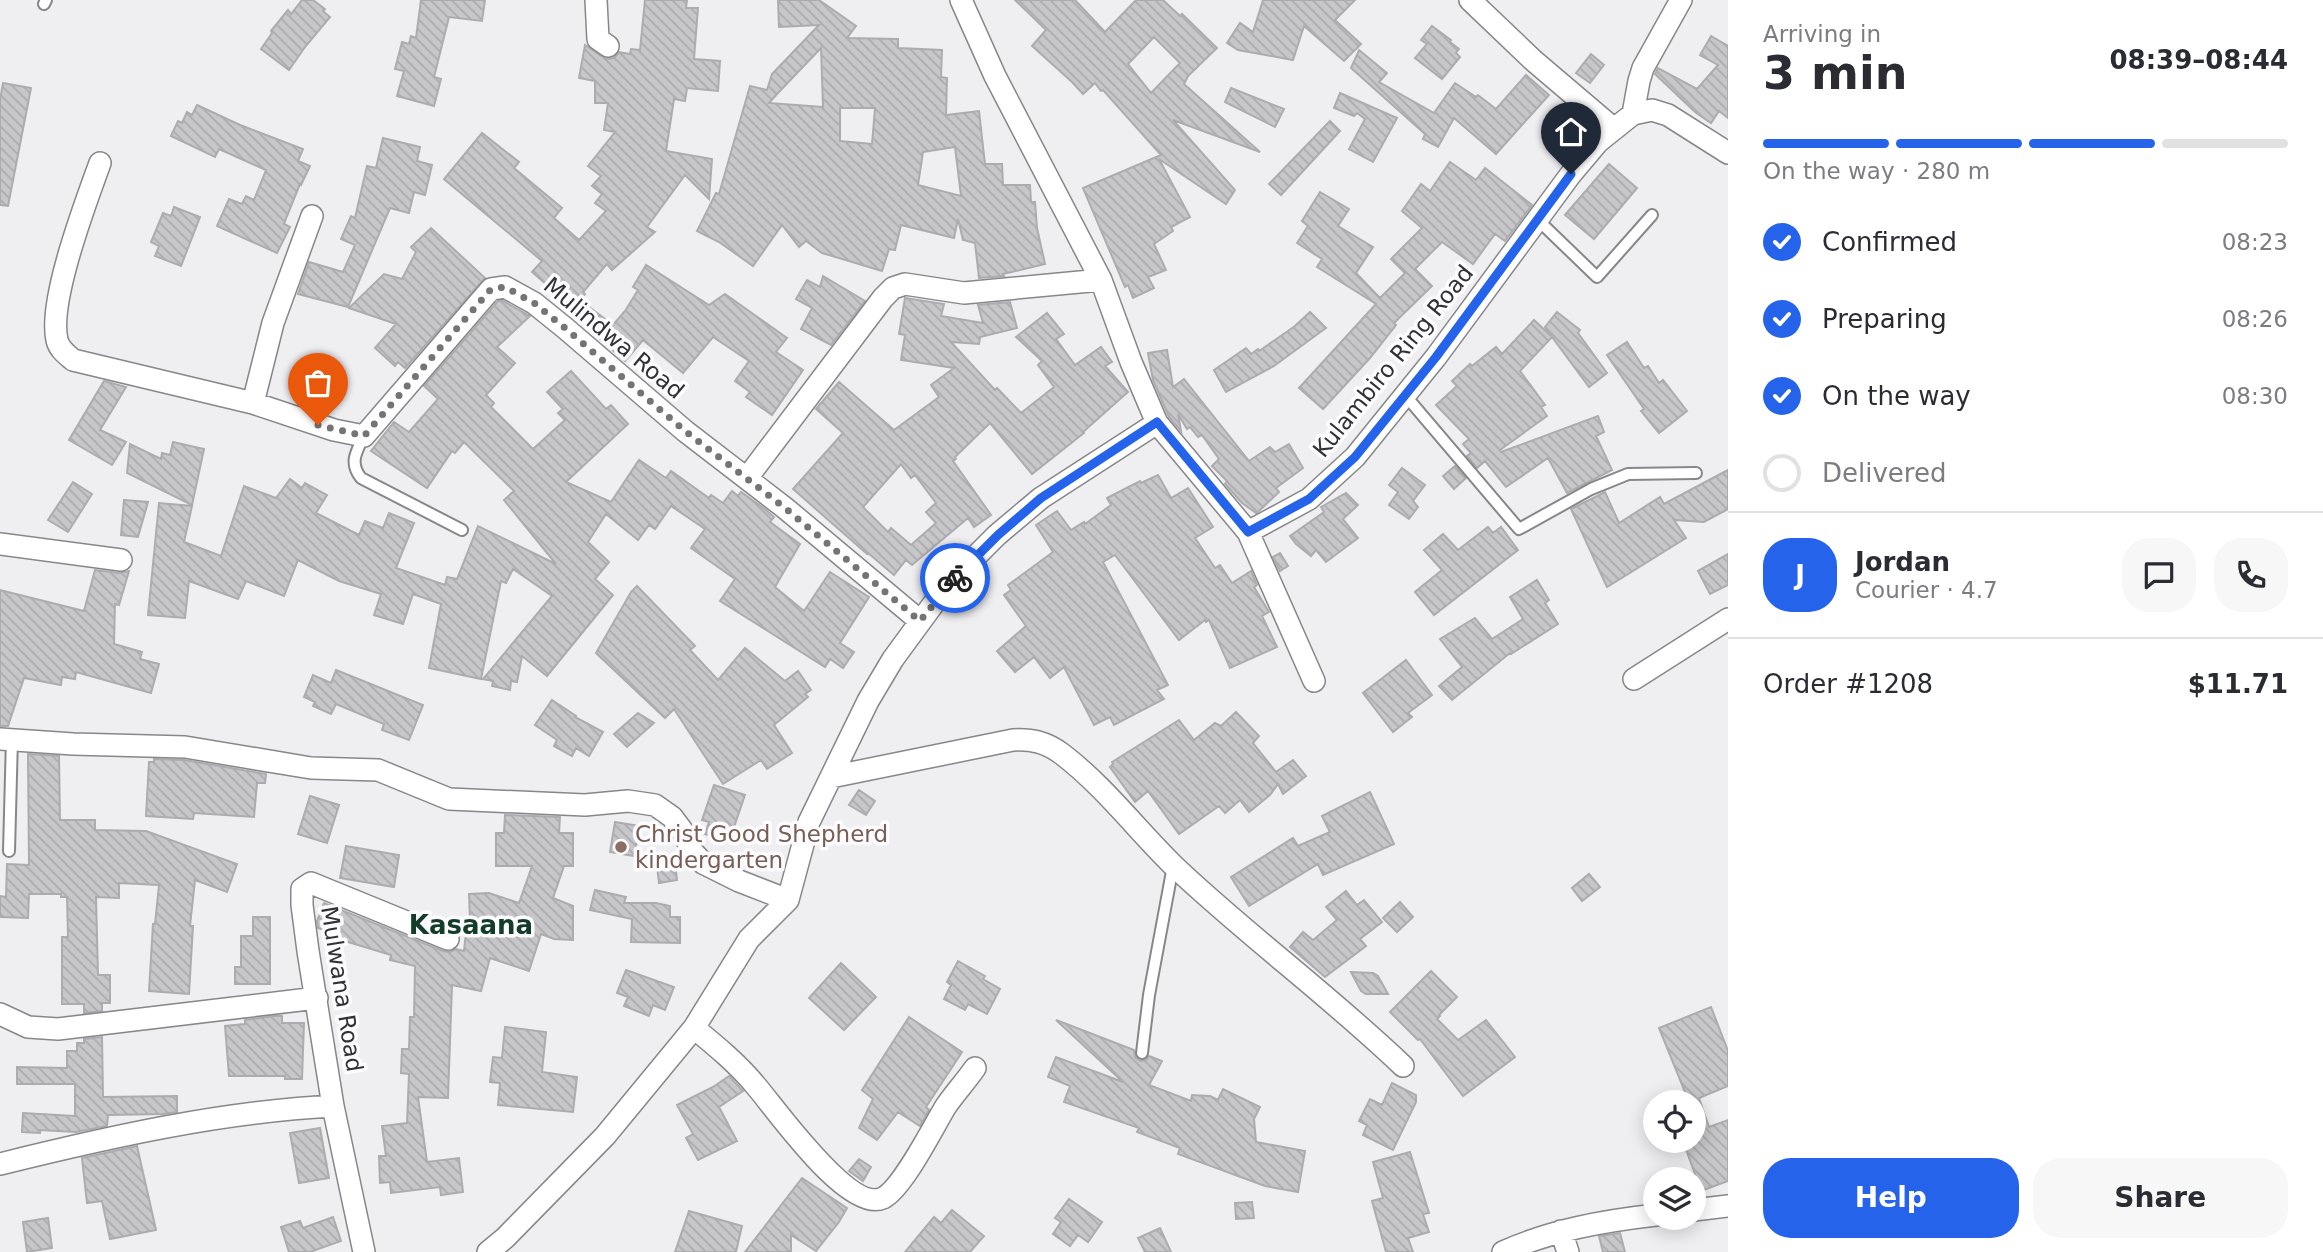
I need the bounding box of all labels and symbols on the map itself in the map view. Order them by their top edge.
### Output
pin [1541,102,1601,174]
street label: Kulambiro Ring Road [1308,260,1478,462]
street label: Mulindwa Road [539,272,689,404]
pin [288,353,348,425]
courier [920,543,990,613]
place label: Christ Good Shepherd kindergarten [635,821,888,873]
marker: Christ Good Shepherd kindergarten [613,839,629,855]
street label: Mulwana Road [316,904,368,1074]
district label: Kasaana [409,910,533,940]

